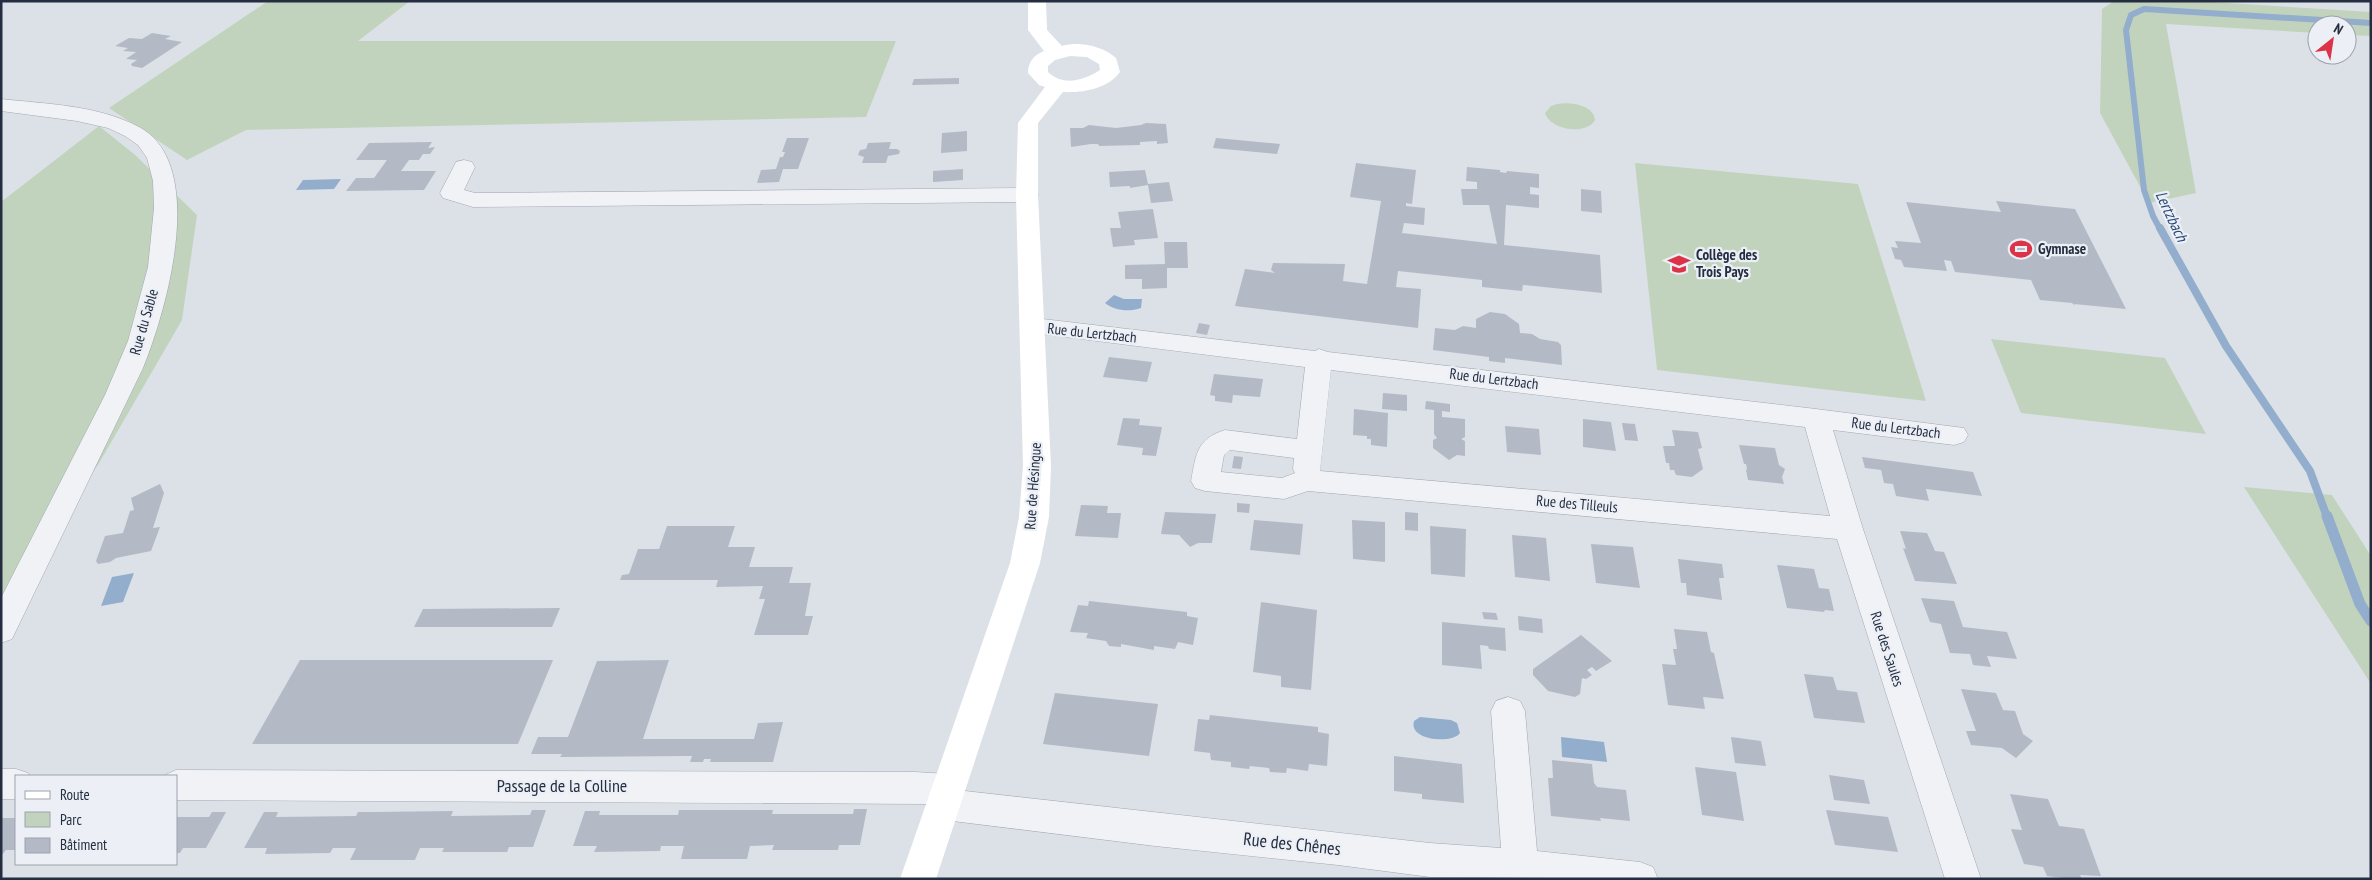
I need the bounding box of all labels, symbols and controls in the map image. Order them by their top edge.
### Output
north arrow [2307,15,2357,65]
text: N [2331,19,2346,38]
water label: Lertzbach [2152,188,2193,245]
sports icon: Gymnase [2008,236,2034,262]
place label: Gymnase [2038,239,2086,258]
place label: Collège des Trois Pays [1696,245,1757,281]
school or university icon: Collège des Trois Pays [1666,251,1692,277]
street label: Rue du Sable [125,287,162,357]
street label: Rue du Lertzbach [1047,318,1138,347]
street label: Rue du Lertzbach [1448,364,1540,393]
street label: Rue du Lertzbach [1850,413,1942,442]
street label: Rue de Hésingue [1020,442,1045,530]
street label: Rue des Tilleuls [1535,490,1619,517]
street label: Rue des Saules [1866,609,1909,689]
street label: Passage de la Colline [497,774,627,797]
legend [15,775,178,865]
text: Route [60,785,90,804]
text: Parc [60,810,82,829]
street label: Rue des Chênes [1242,827,1342,860]
text: Bâtiment [60,835,107,854]

